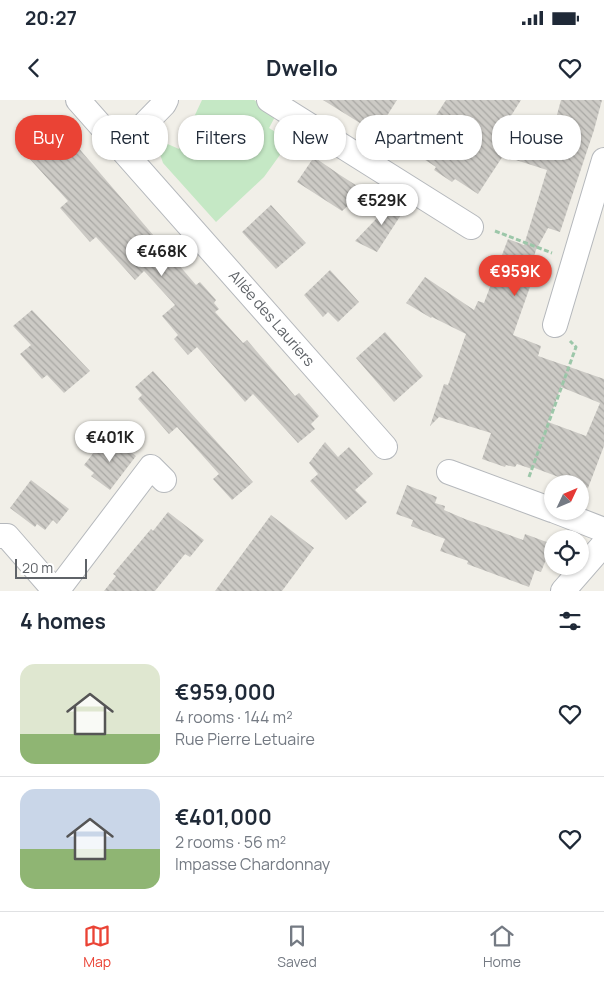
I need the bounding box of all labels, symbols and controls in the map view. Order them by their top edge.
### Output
text: 20:27 [25,5,77,31]
text: Dwello [266,53,338,83]
icon: back [20,54,48,82]
icon: heart [556,54,584,82]
chip: Buy [15,115,82,160]
chip: Rent [92,115,168,160]
chip: Filters [178,115,264,160]
chip: New [274,115,346,160]
chip: Apartment [356,115,482,160]
chip: House [492,115,581,160]
pin: €529K [347,184,417,226]
text: €529K [357,189,407,211]
pin: €468K [127,234,197,277]
text: €468K [137,240,187,262]
pin: €959K [480,254,550,297]
text: €959K [490,260,540,282]
street label: Allée des Lauriers [224,265,320,371]
pin: €401K [75,420,145,463]
text: €401K [86,426,134,448]
north arrow [544,475,589,520]
map controls [544,475,589,575]
button: locate [544,530,589,575]
scale bar [15,556,88,579]
text: 20 m [22,558,53,577]
text: 4 homes [20,607,106,635]
icon: filters [556,607,584,635]
text: €959,000 [175,678,275,706]
icon: home [60,684,120,744]
icon: heart [556,700,584,728]
text: 4 rooms · 144 m² [175,706,293,728]
text: Rue Pierre Letuaire [175,728,315,750]
text: €401,000 [175,803,272,831]
icon: home [60,809,120,869]
icon: heart [556,825,584,853]
text: 2 rooms · 56 m² [175,831,286,853]
text: Impasse Chardonnay [175,853,330,875]
tab: Map [83,922,111,971]
tab: Saved [277,922,317,971]
tab: Home [483,922,521,971]

